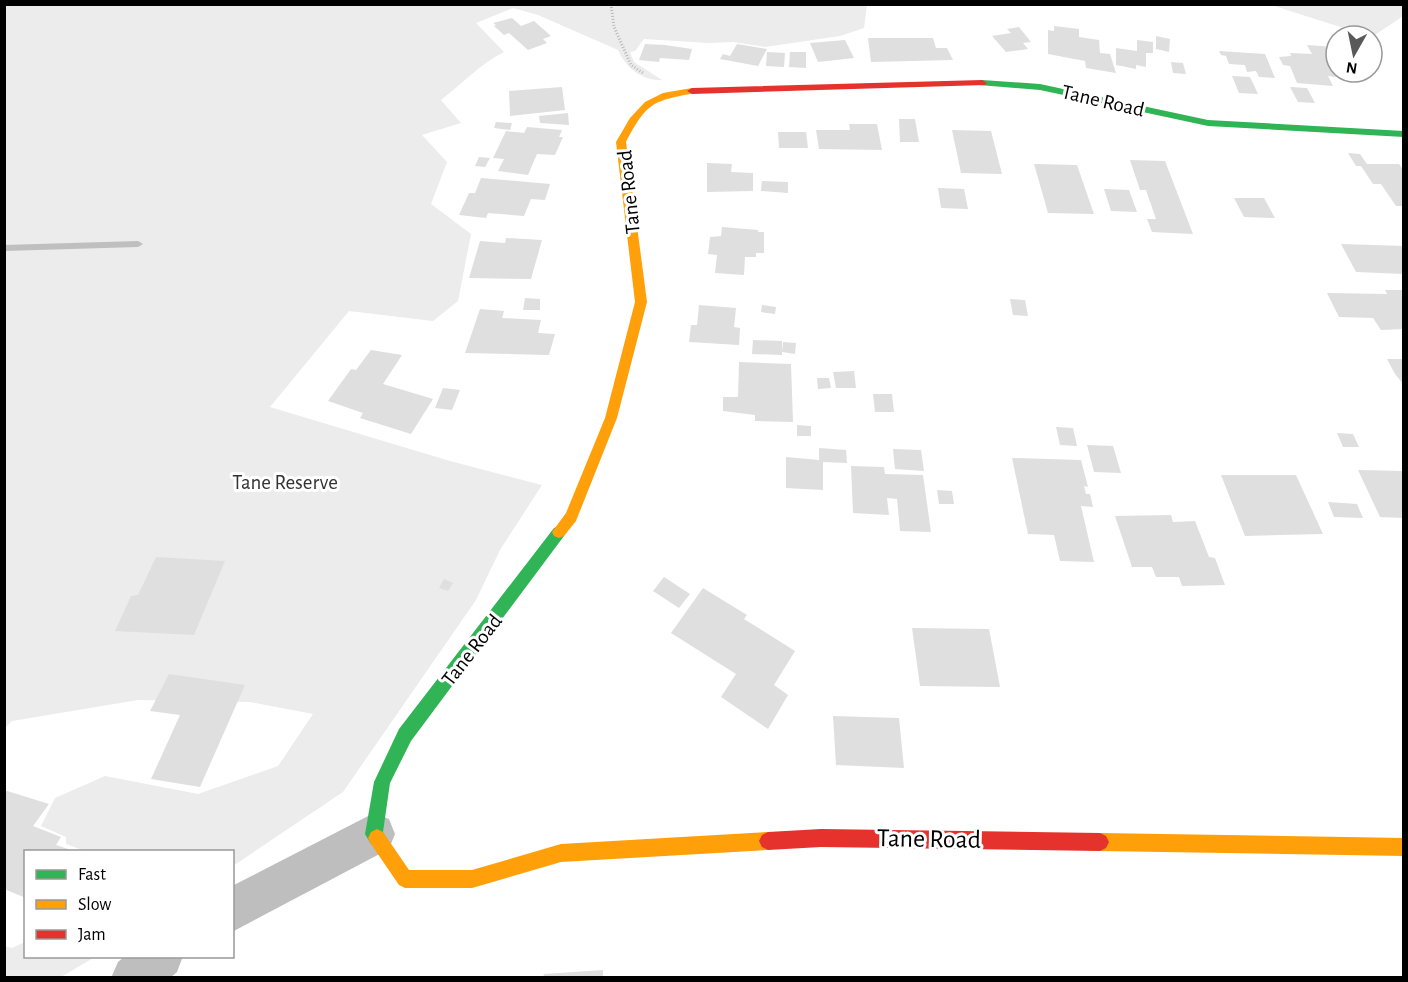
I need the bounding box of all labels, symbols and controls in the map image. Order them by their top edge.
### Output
north arrow [1324,24,1384,84]
text: N [1345,59,1359,77]
street label: Tane Road [1060,81,1146,121]
street label: Tane Road [614,149,644,235]
park label: Tane Reserve [232,472,338,493]
street label: Tane Road [438,610,506,690]
street label: Tane Road [877,825,981,853]
legend [24,850,234,958]
text: Fast [78,866,106,884]
text: Slow [78,896,111,914]
text: Jam [78,926,106,944]

